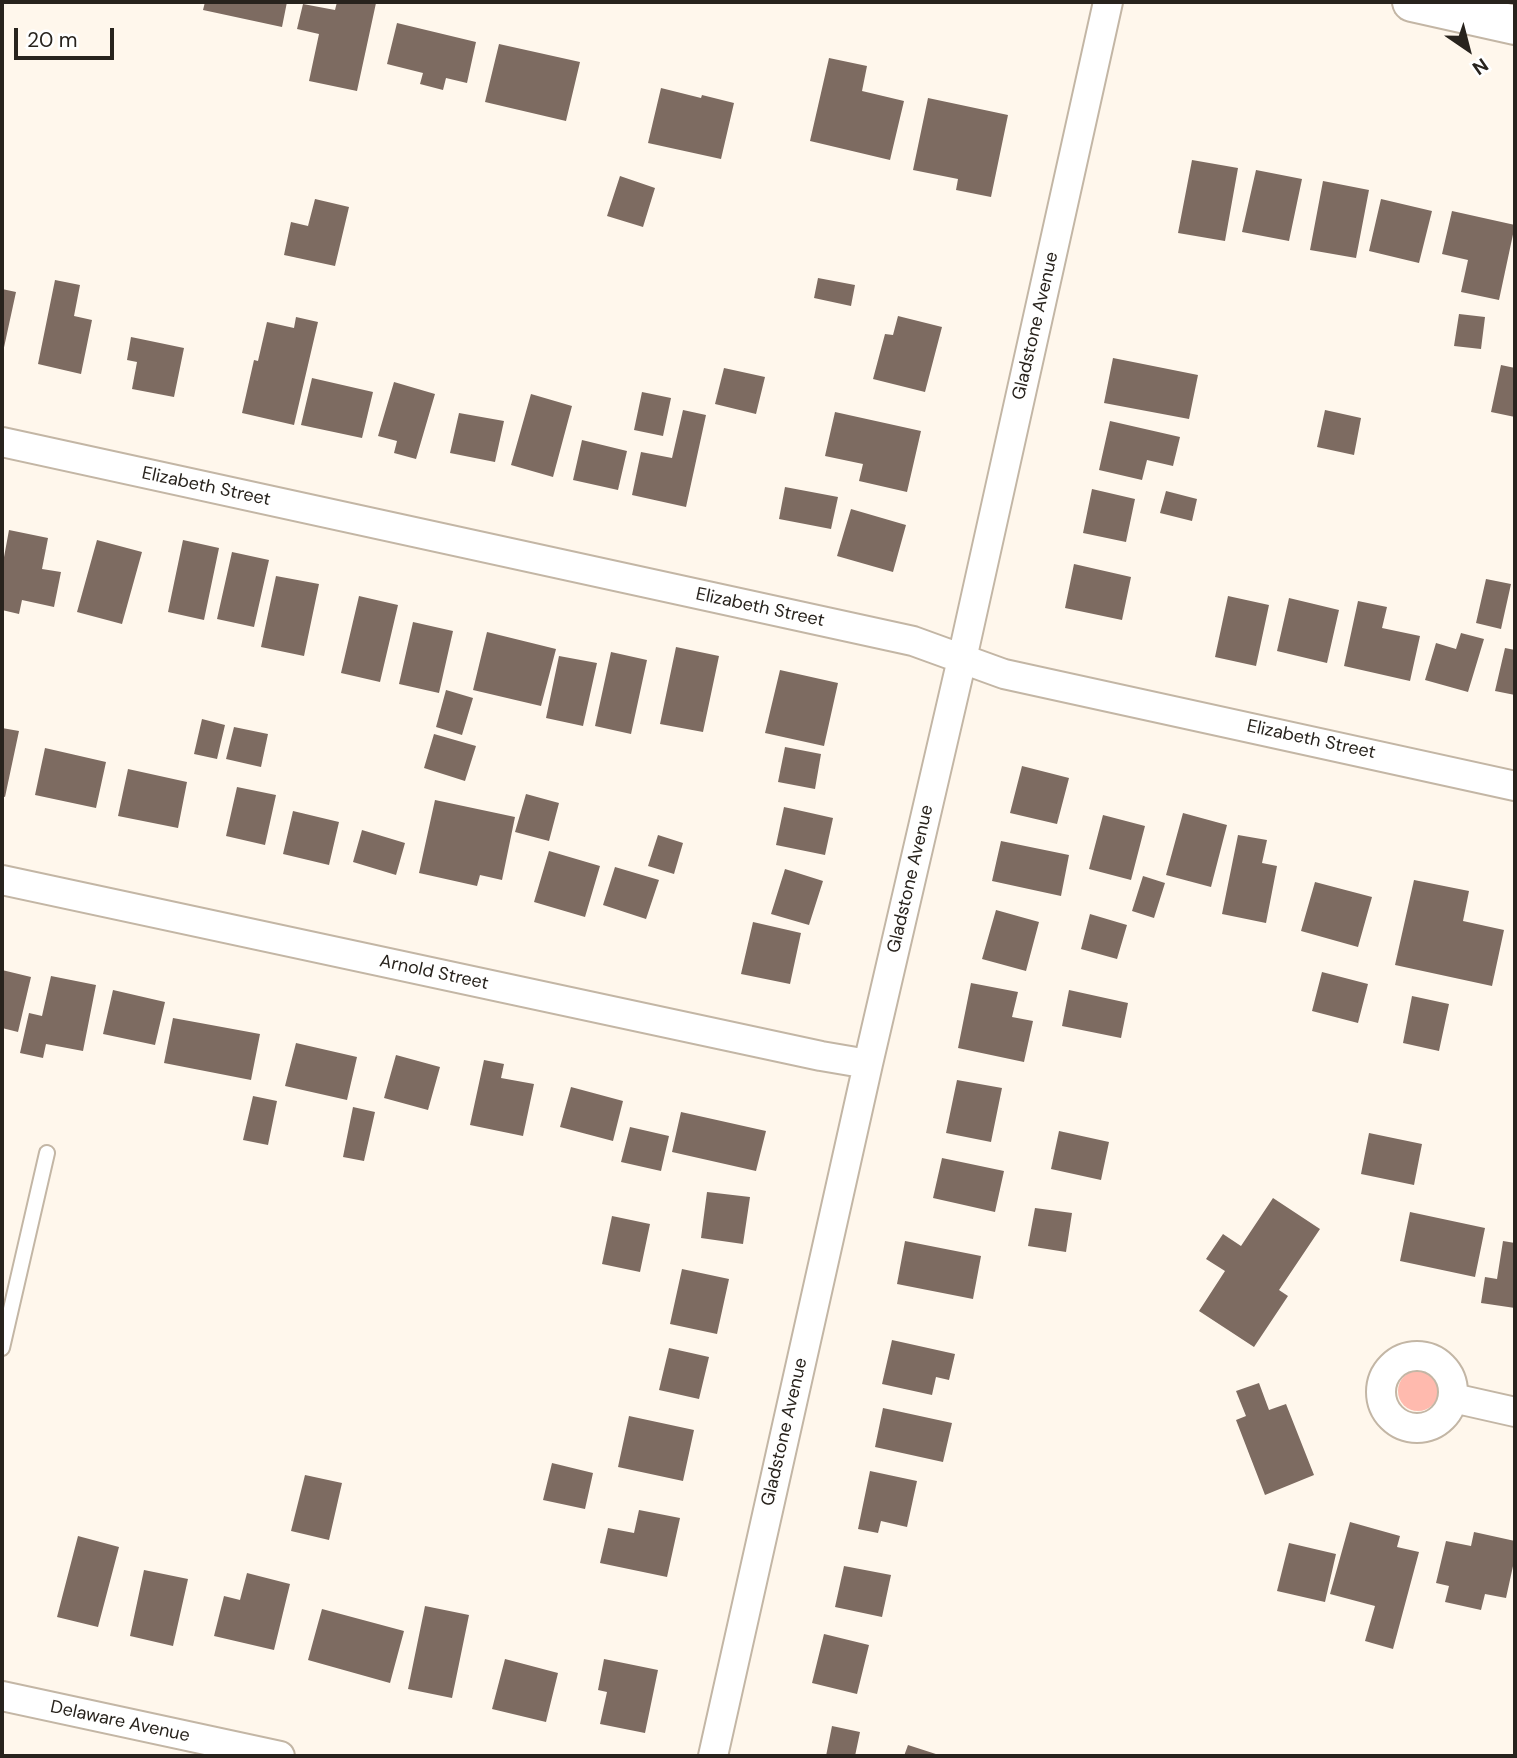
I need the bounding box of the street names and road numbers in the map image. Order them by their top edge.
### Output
street label: Gladstone Avenue [1008,250,1064,402]
street label: Elizabeth Street [140,463,272,511]
street label: Elizabeth Street [694,584,826,632]
street label: Elizabeth Street [1245,716,1377,764]
street label: Gladstone Avenue [883,803,939,955]
street label: Arnold Street [378,951,490,995]
street label: Gladstone Avenue [757,1356,813,1508]
street label: Delaware Avenue [48,1697,192,1747]

